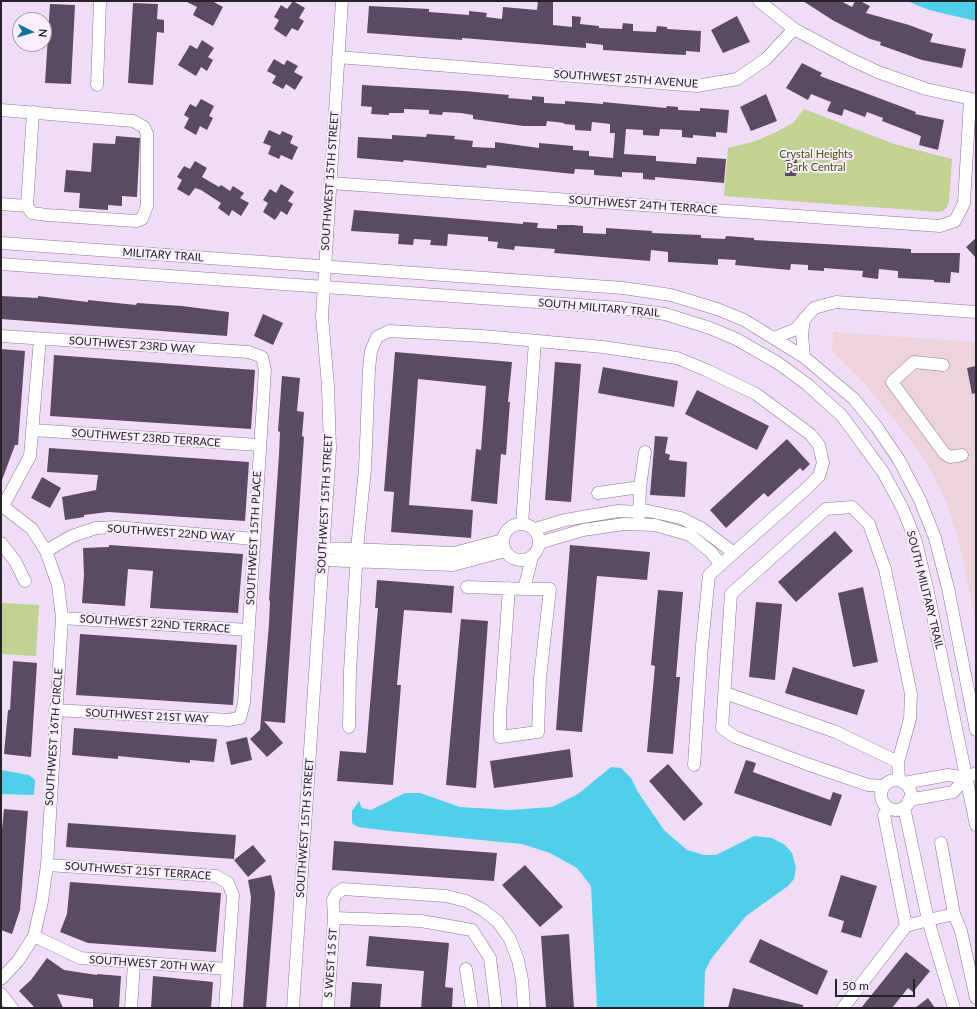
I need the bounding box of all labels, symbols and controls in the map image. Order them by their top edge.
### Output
north arrow [12,12,52,52]
text: N [37,28,50,38]
street label: SOUTHWEST 25TH AVENUE [553,67,699,91]
street label: SOUTHWEST 15TH STREET [319,111,341,251]
park label: Crystal Heights Park Central [779,147,853,173]
street label: SOUTHWEST 24TH TERRACE [568,193,718,217]
street label: MILITARY TRAIL [122,246,204,264]
street label: SOUTH MILITARY TRAIL [538,296,660,320]
street label: SOUTHWEST 23RD WAY [69,334,195,356]
street label: SOUTHWEST 23RD TERRACE [71,426,221,450]
street label: SOUTHWEST 15TH STREET [315,434,335,574]
street label: SOUTHWEST 15TH PLACE [244,471,264,605]
street label: SOUTHWEST 22ND WAY [107,522,235,544]
street label: SOUTH MILITARY TRAIL [904,529,946,651]
street label: SOUTHWEST 22ND TERRACE [79,612,231,636]
street label: SOUTHWEST 16TH CIRCLE [43,668,65,806]
street label: SOUTHWEST 21ST WAY [85,706,209,726]
street label: SOUTHWEST 15TH STREET [294,758,316,898]
street label: SOUTHWEST 21ST TERRACE [65,859,211,883]
street label: S WEST 15 ST [322,928,340,998]
street label: SOUTHWEST 20TH WAY [89,953,215,975]
scale bar [837,971,917,997]
text: 50 m [842,978,869,993]

